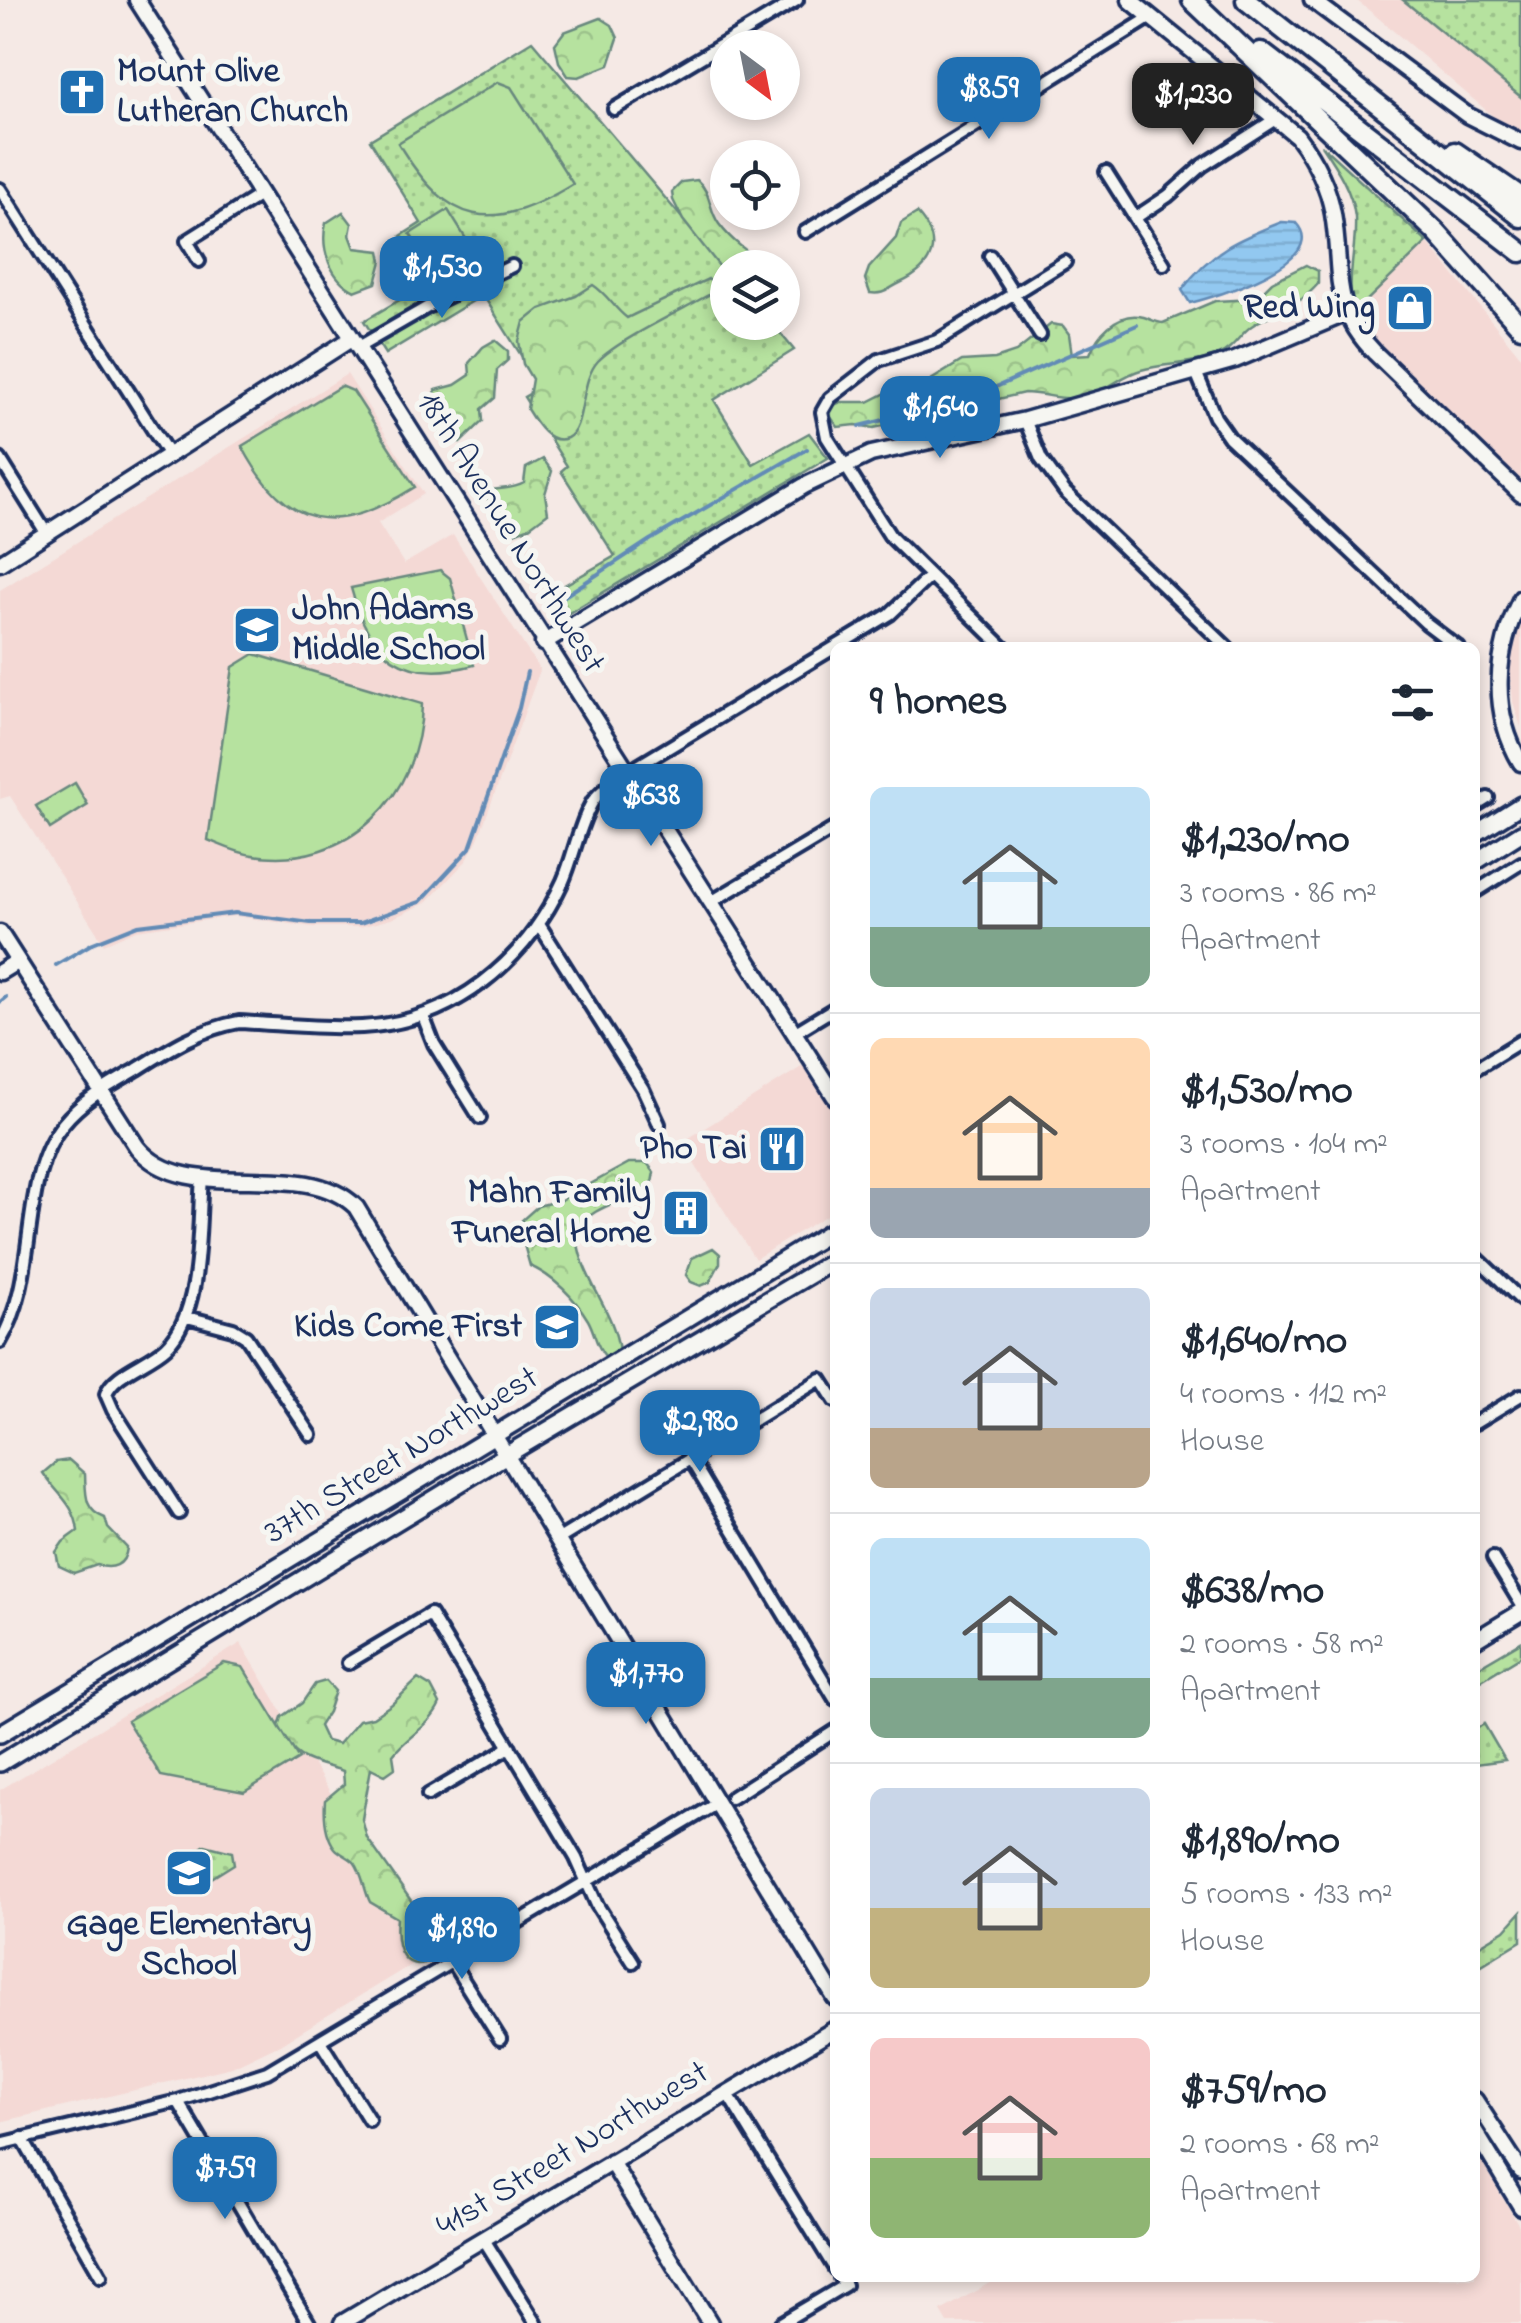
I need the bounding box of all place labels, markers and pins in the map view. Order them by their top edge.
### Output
place label: Mount Olive Lutheran Church [117,47,348,138]
pin: $859 [930,57,1048,142]
pin: $1,230 [1112,63,1274,148]
church icon: Mount Olive Lutheran Church [56,66,108,118]
pin: $1,530 [361,236,523,321]
shop icon: Red Wing [1384,282,1436,334]
place label: Red Wing [1243,283,1375,335]
pin: $1,640 [859,376,1021,461]
place label: John Adams Middle School [292,585,485,676]
school or university icon: John Adams Middle School [231,604,283,656]
pin: $638 [592,764,710,849]
restaurant icon: Pho Tai [756,1123,808,1175]
place label: Pho Tai [640,1124,747,1175]
place label: Mahn Family Funeral Home [450,1168,652,1259]
building icon: Mahn Family Funeral Home [660,1187,712,1239]
school or university icon: Kids Come First [531,1301,583,1353]
place label: Kids Come First [294,1302,522,1353]
pin: $2,980 [619,1390,781,1475]
pin: $1,770 [565,1642,727,1727]
school or university icon: Gage Elementary School [163,1847,215,1899]
pin: $1,890 [381,1897,543,1982]
place label: Gage Elementary School [67,1900,311,1991]
pin: $759 [166,2137,284,2222]

